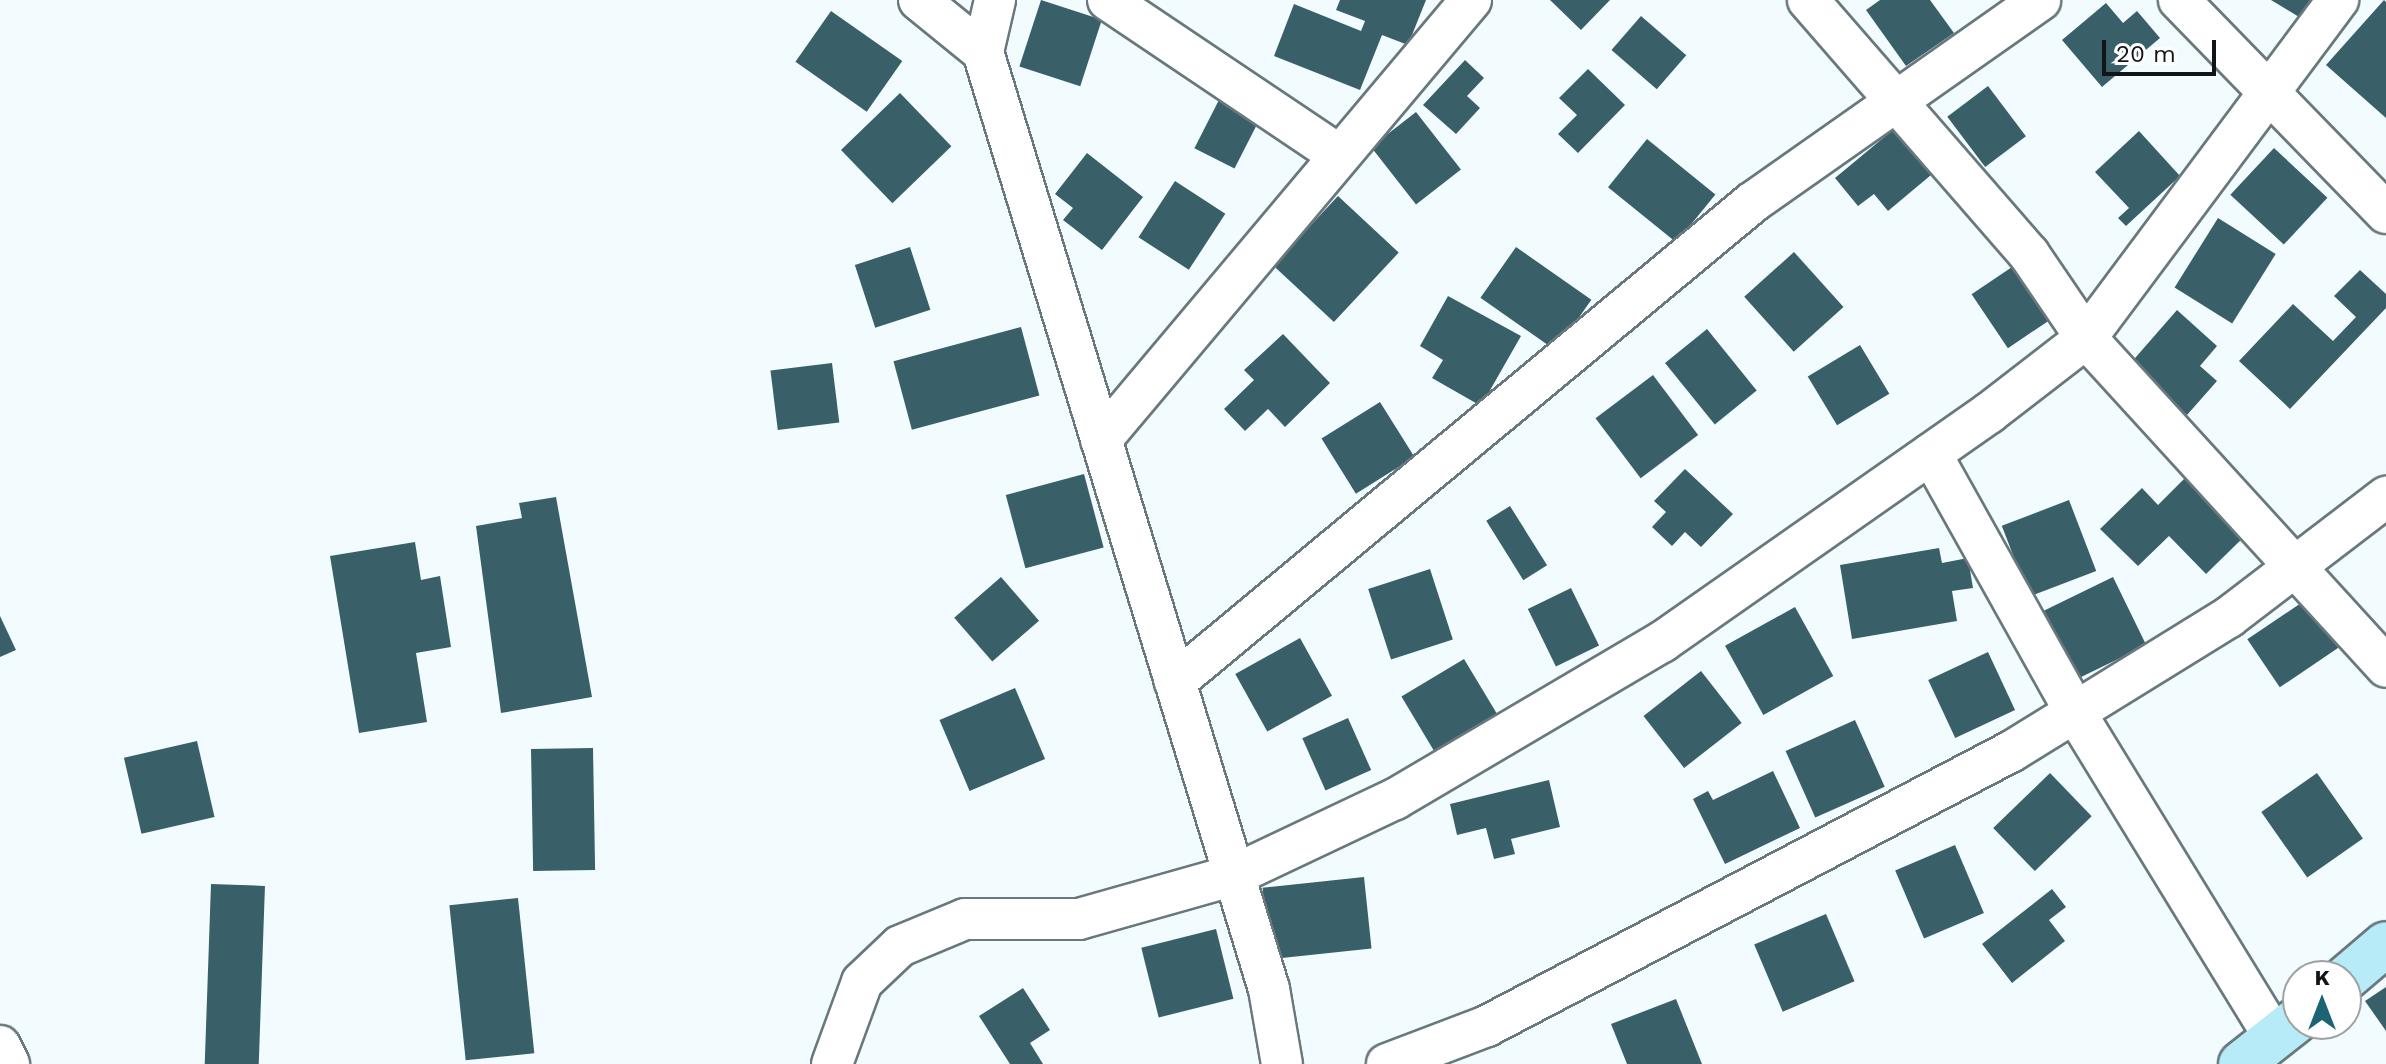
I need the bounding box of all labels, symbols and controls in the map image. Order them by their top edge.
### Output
scale bar [2106,24,2220,74]
text: 20 m [2116,40,2176,68]
north arrow [2282,960,2362,1040]
text: K [2314,965,2330,990]

